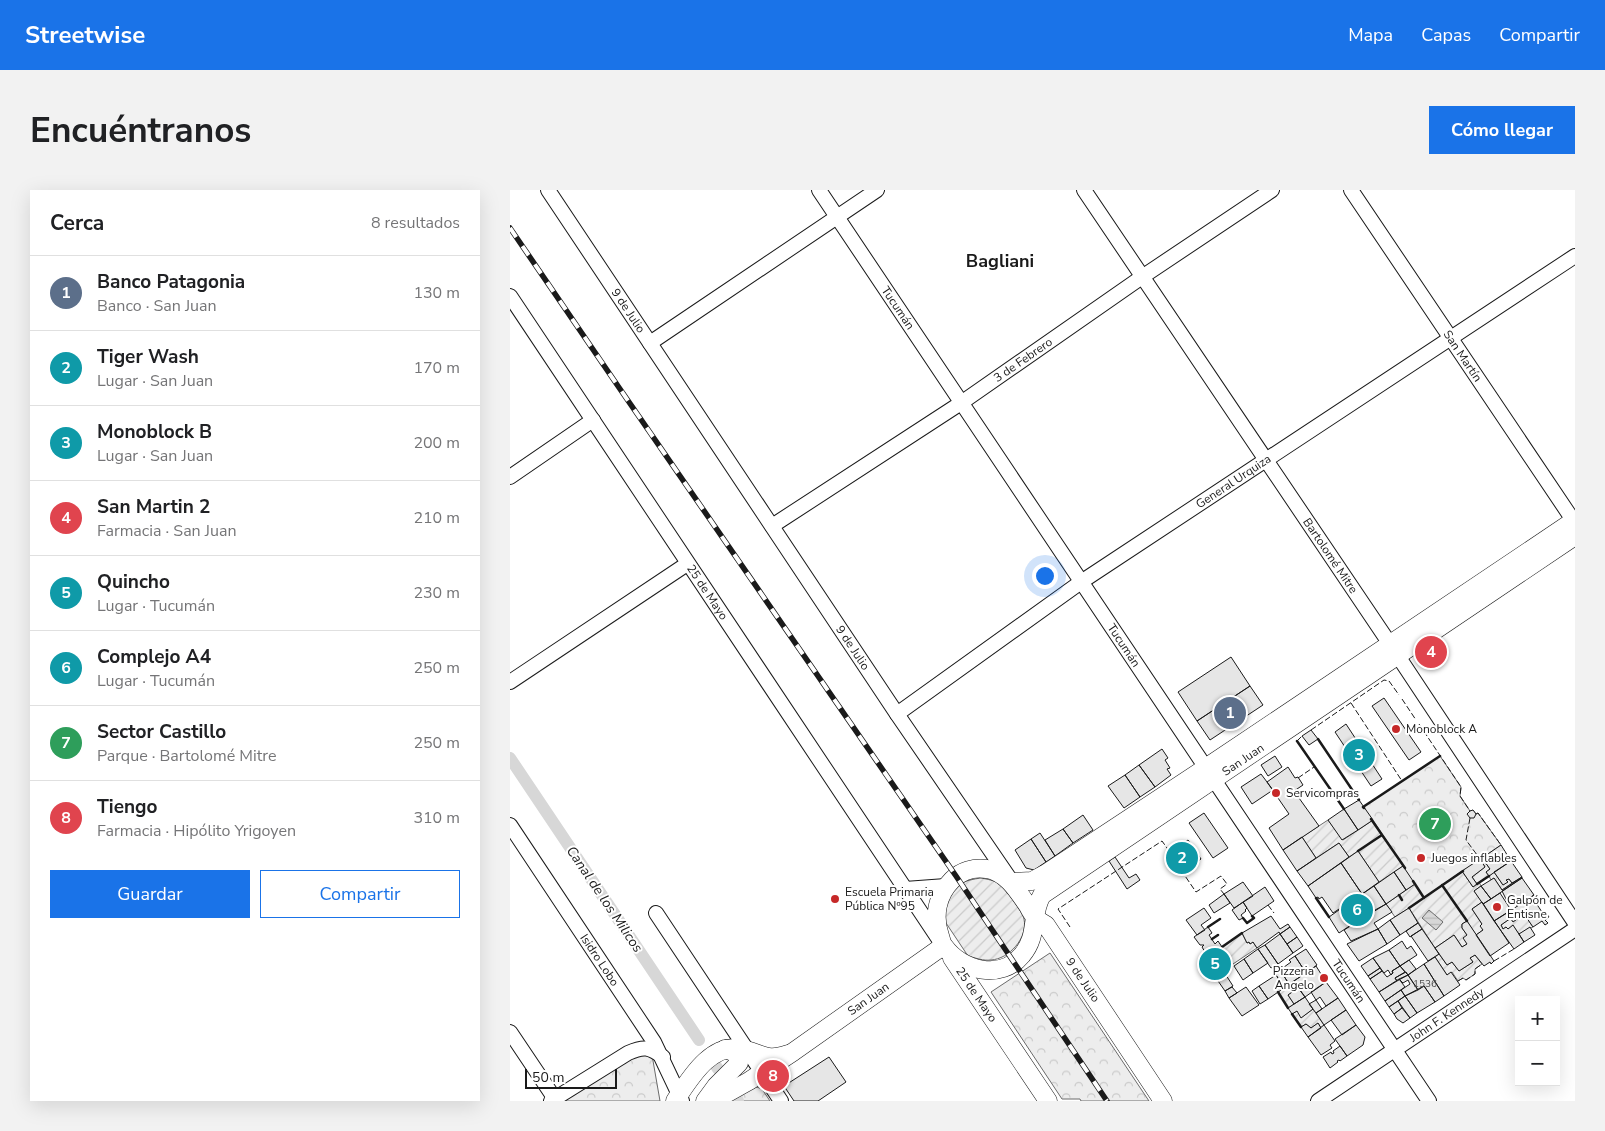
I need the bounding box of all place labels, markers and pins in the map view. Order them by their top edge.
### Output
pin: 4 [1415,633,1447,671]
pin: 1 [1214,694,1246,732]
place label: Monoblock A [1406,721,1477,737]
marker: Monoblock A [1390,723,1402,735]
pin: 3 [1343,736,1375,774]
place label: Servicompras [1286,785,1359,801]
marker: Servicompras [1270,787,1282,799]
pin: 7 [1419,805,1451,843]
pin: 2 [1166,839,1198,877]
place label: Juegos inflables [1430,850,1517,866]
marker: Juegos inflables [1415,852,1427,864]
place label: Escuela Primaria Pública Nº95 [845,884,934,914]
pin: 6 [1341,891,1373,929]
place label: Galpón de Entisne [1507,892,1563,922]
marker: Escuela Primaria Pública Nº95 [829,893,841,905]
marker: Galpón de Entisne [1491,901,1503,913]
pin: 5 [1199,945,1231,983]
place label: Pizzeria Angelo [1273,963,1314,993]
marker: Pizzeria Angelo [1318,972,1330,984]
pin: 8 [757,1057,789,1095]

